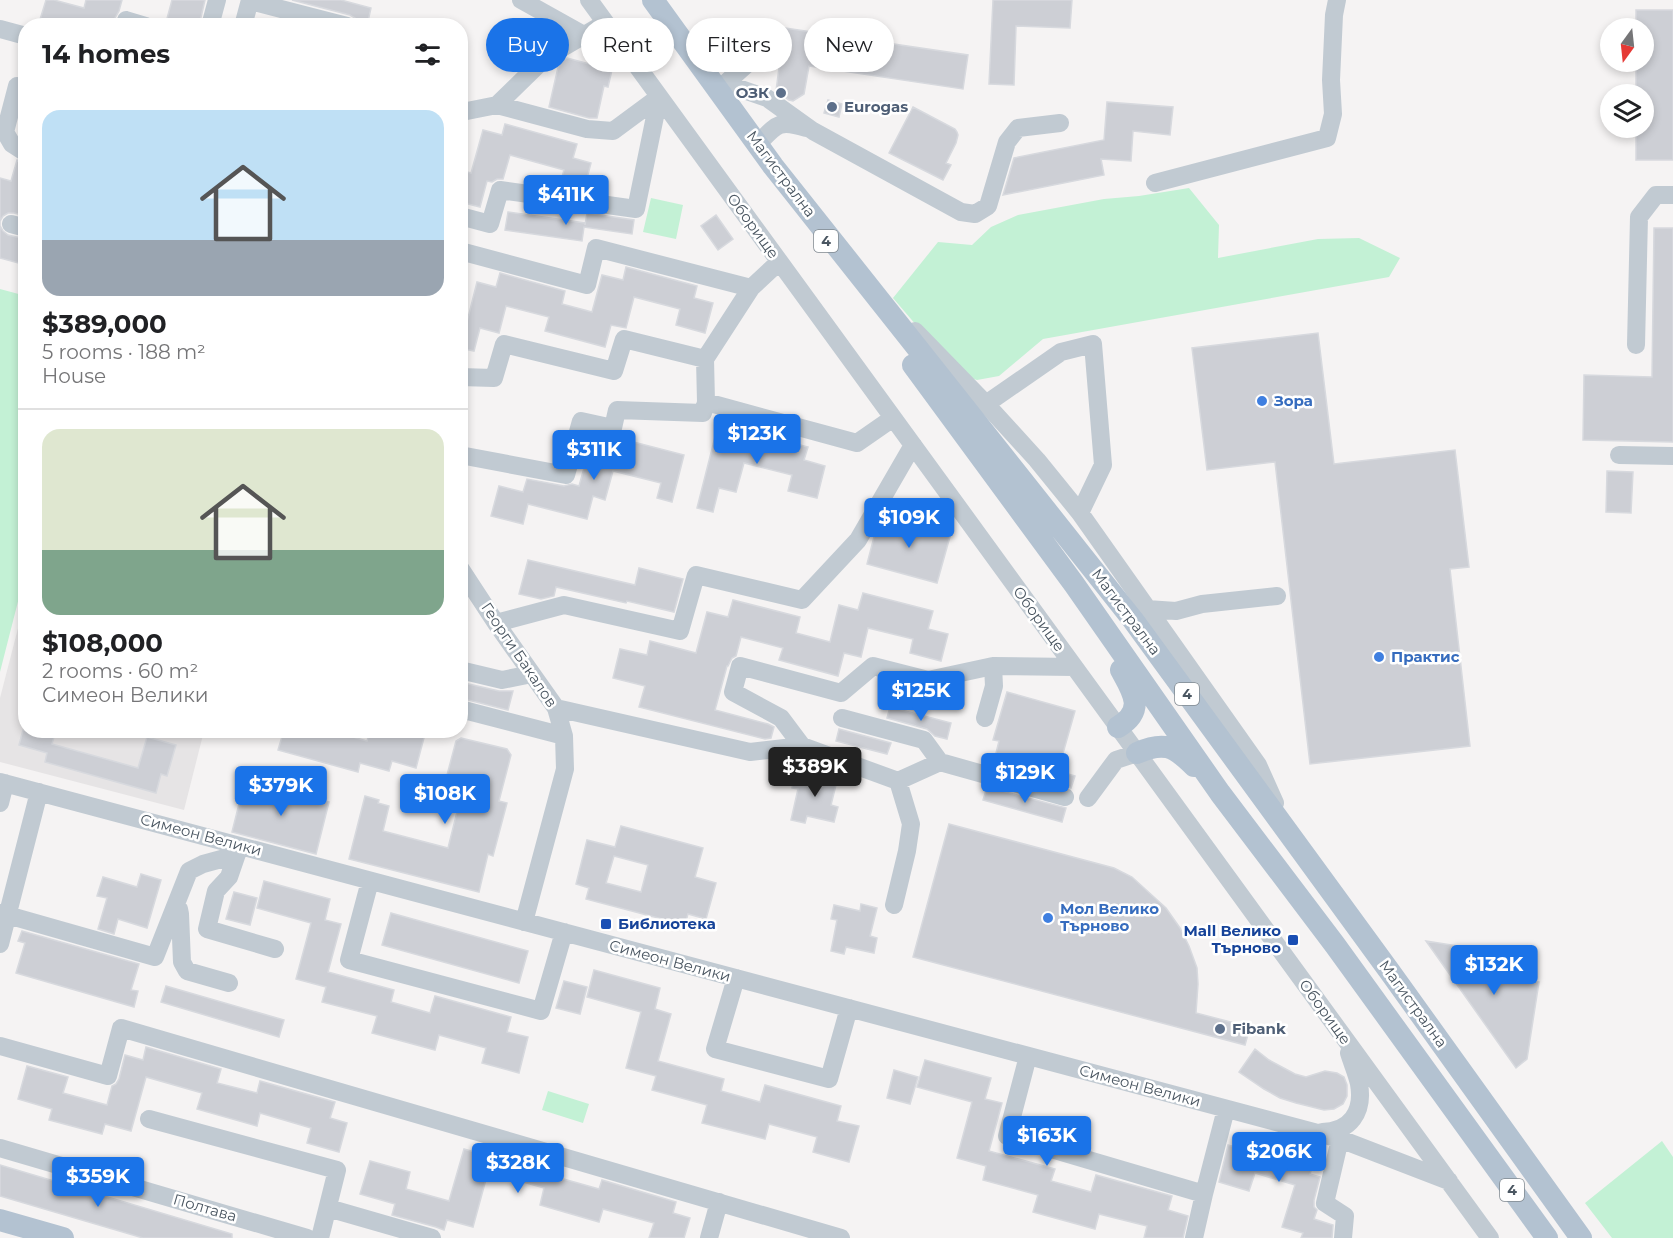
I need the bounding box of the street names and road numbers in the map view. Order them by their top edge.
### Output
street label: Магистрална [743,127,820,221]
street label: Оборище [723,189,783,262]
road number: 4 [814,230,838,252]
street label: Магистрална [1088,565,1165,659]
street label: Оборище [1009,582,1069,655]
street label: Георги Бакалов [477,599,561,711]
road number: 4 [1175,683,1199,705]
street label: Симеон Велики [138,809,264,860]
street label: Симеон Велики [607,935,733,986]
street label: Магистрална [1375,956,1451,1051]
street label: Оборище [1295,975,1355,1048]
street label: Симеон Велики [1077,1060,1203,1111]
road number: 4 [1500,1179,1524,1201]
street label: Полтава [171,1189,239,1226]

